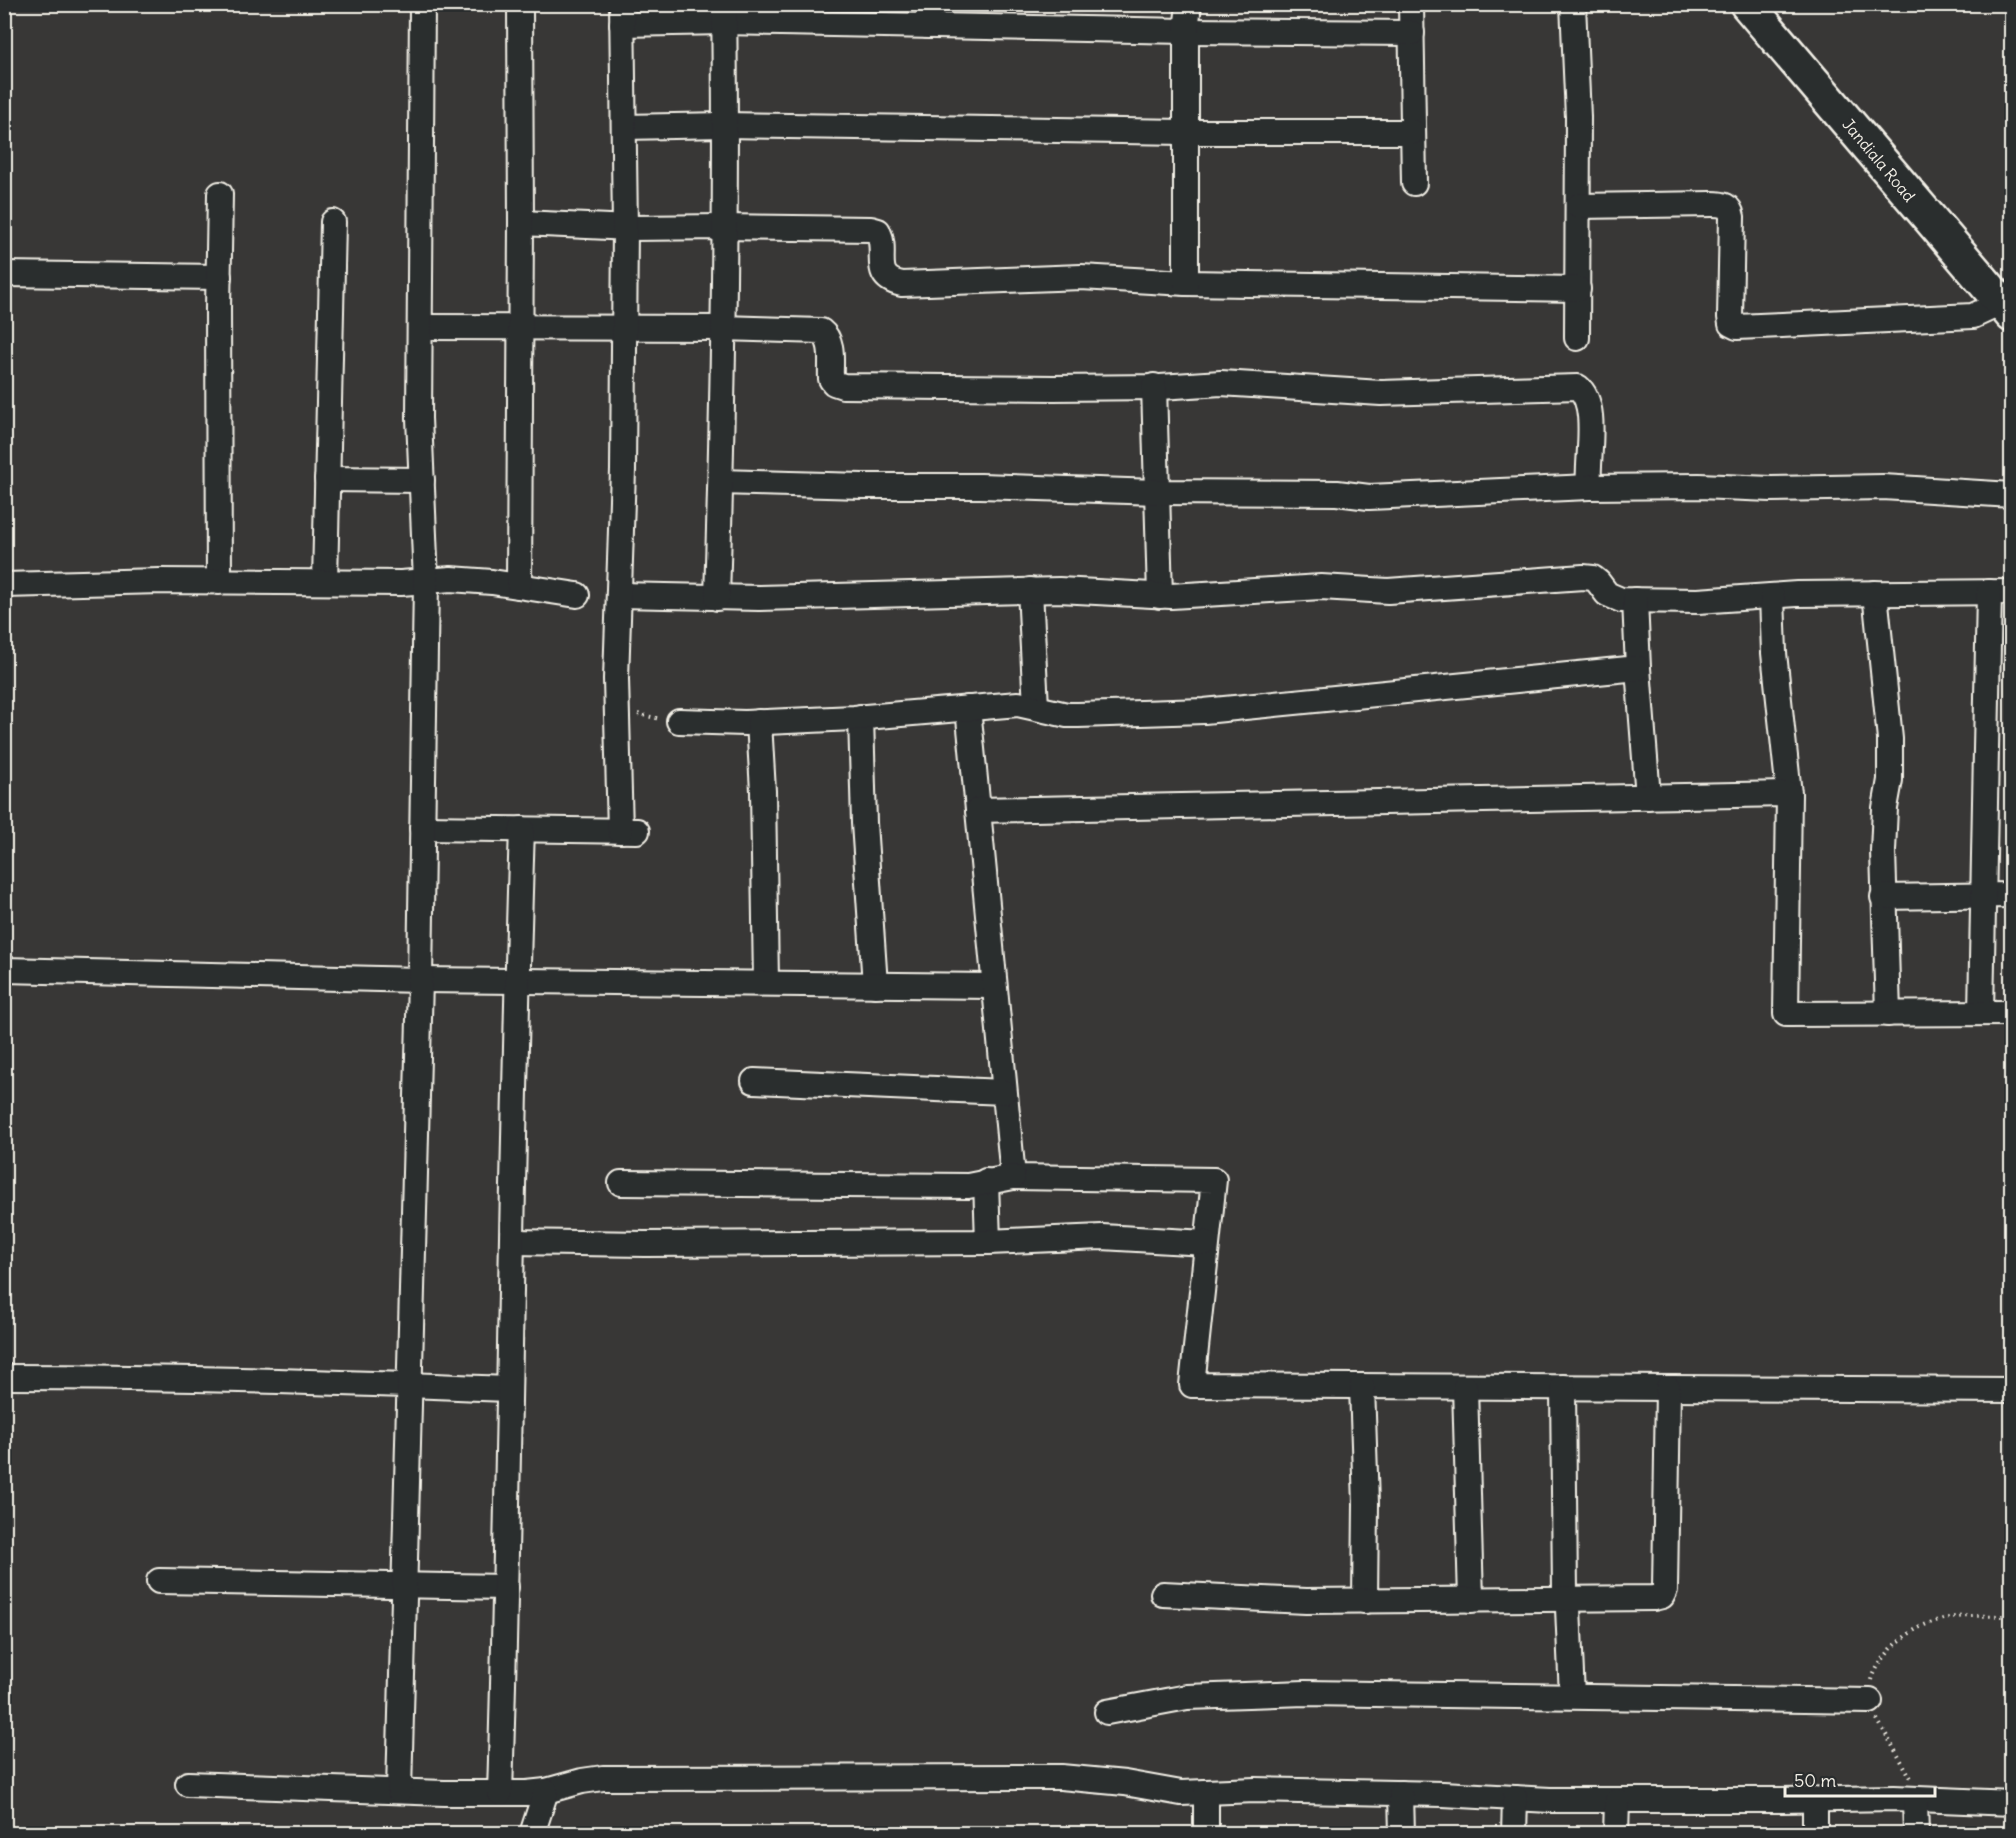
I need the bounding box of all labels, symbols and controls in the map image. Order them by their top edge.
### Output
street label: Jandiala Road [1838,114,1920,206]
scale bar [1785,1760,1935,1798]
text: 50 m [1794,1769,1836,1792]

